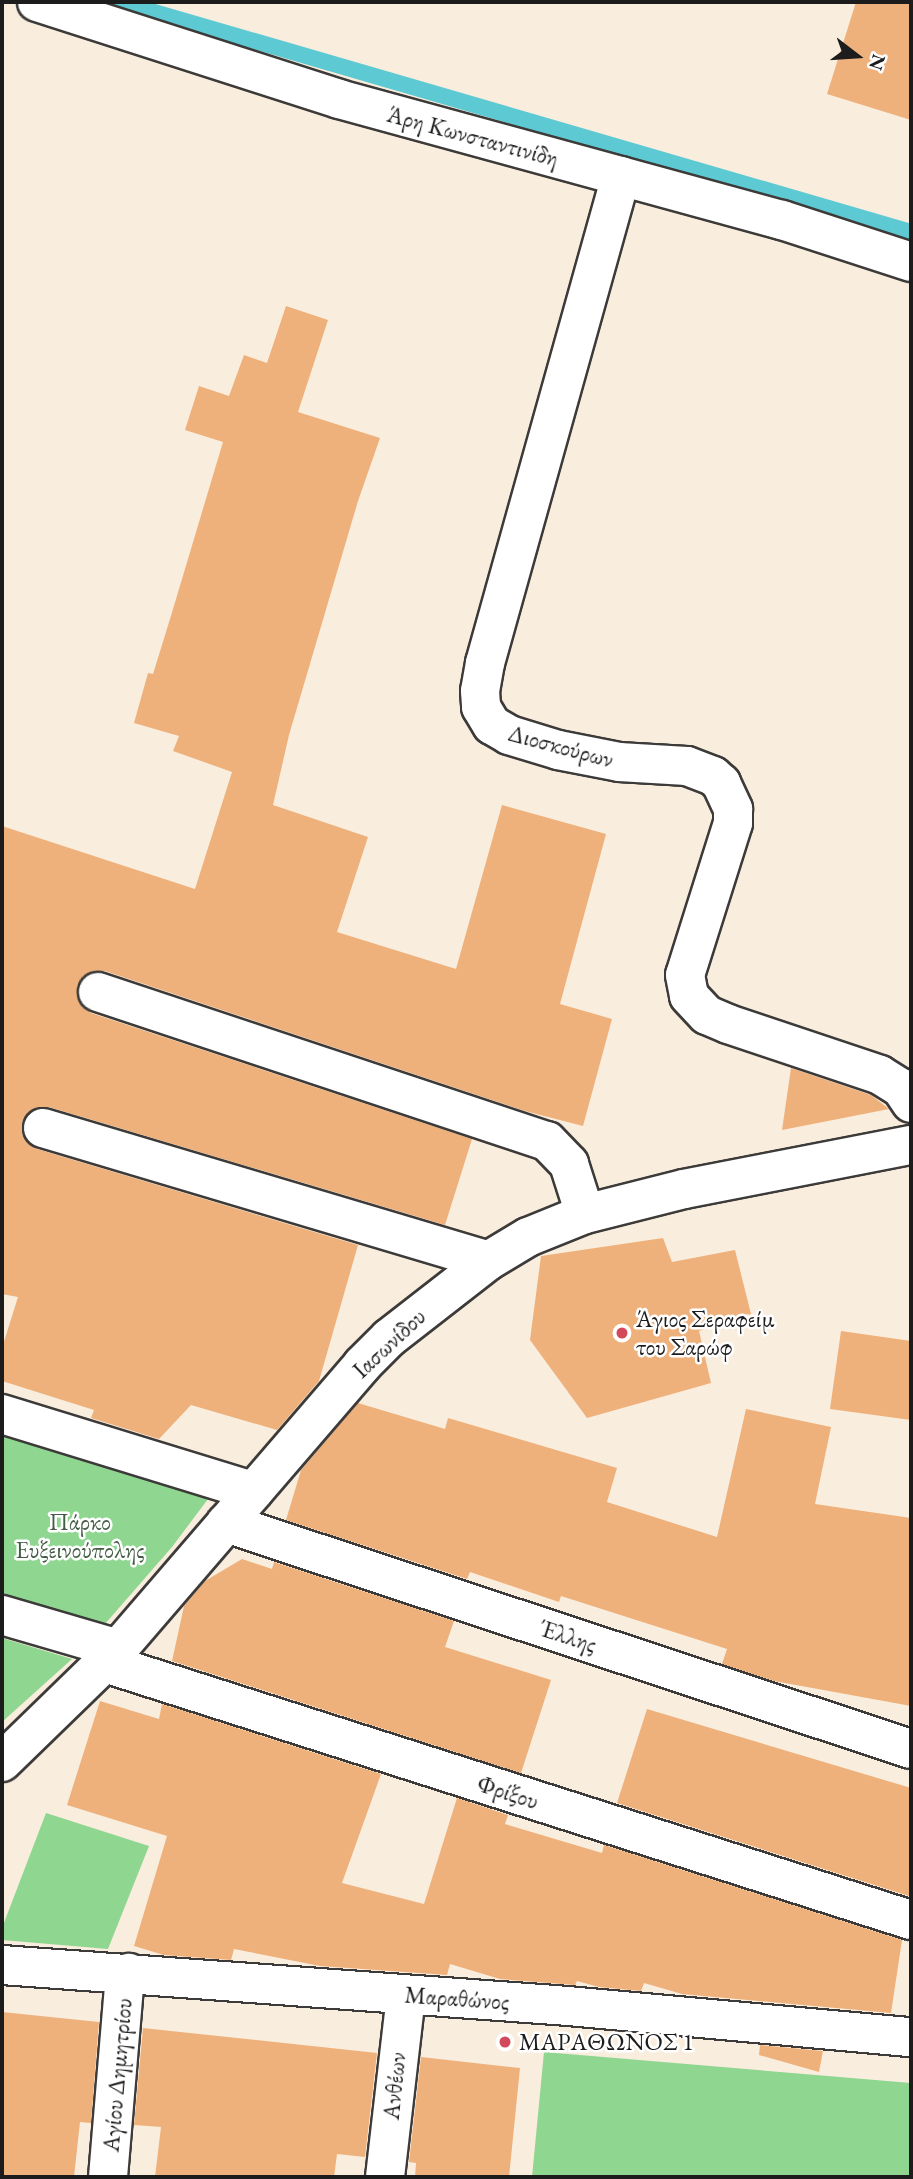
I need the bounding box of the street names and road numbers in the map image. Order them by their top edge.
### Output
street label: Άρη Κωνσταντινίδη [384,99,562,173]
street label: Διοσκούρων [505,718,617,774]
street label: Ιασωνίδου [346,1302,432,1384]
street label: Έλλης [536,1613,600,1659]
street label: Φρίξου [474,1769,542,1815]
street label: Μαραθώνος [404,1980,510,2016]
street label: Αγίου Δημητρίου [96,1997,138,2153]
street label: Ανθέων [376,2051,412,2121]

